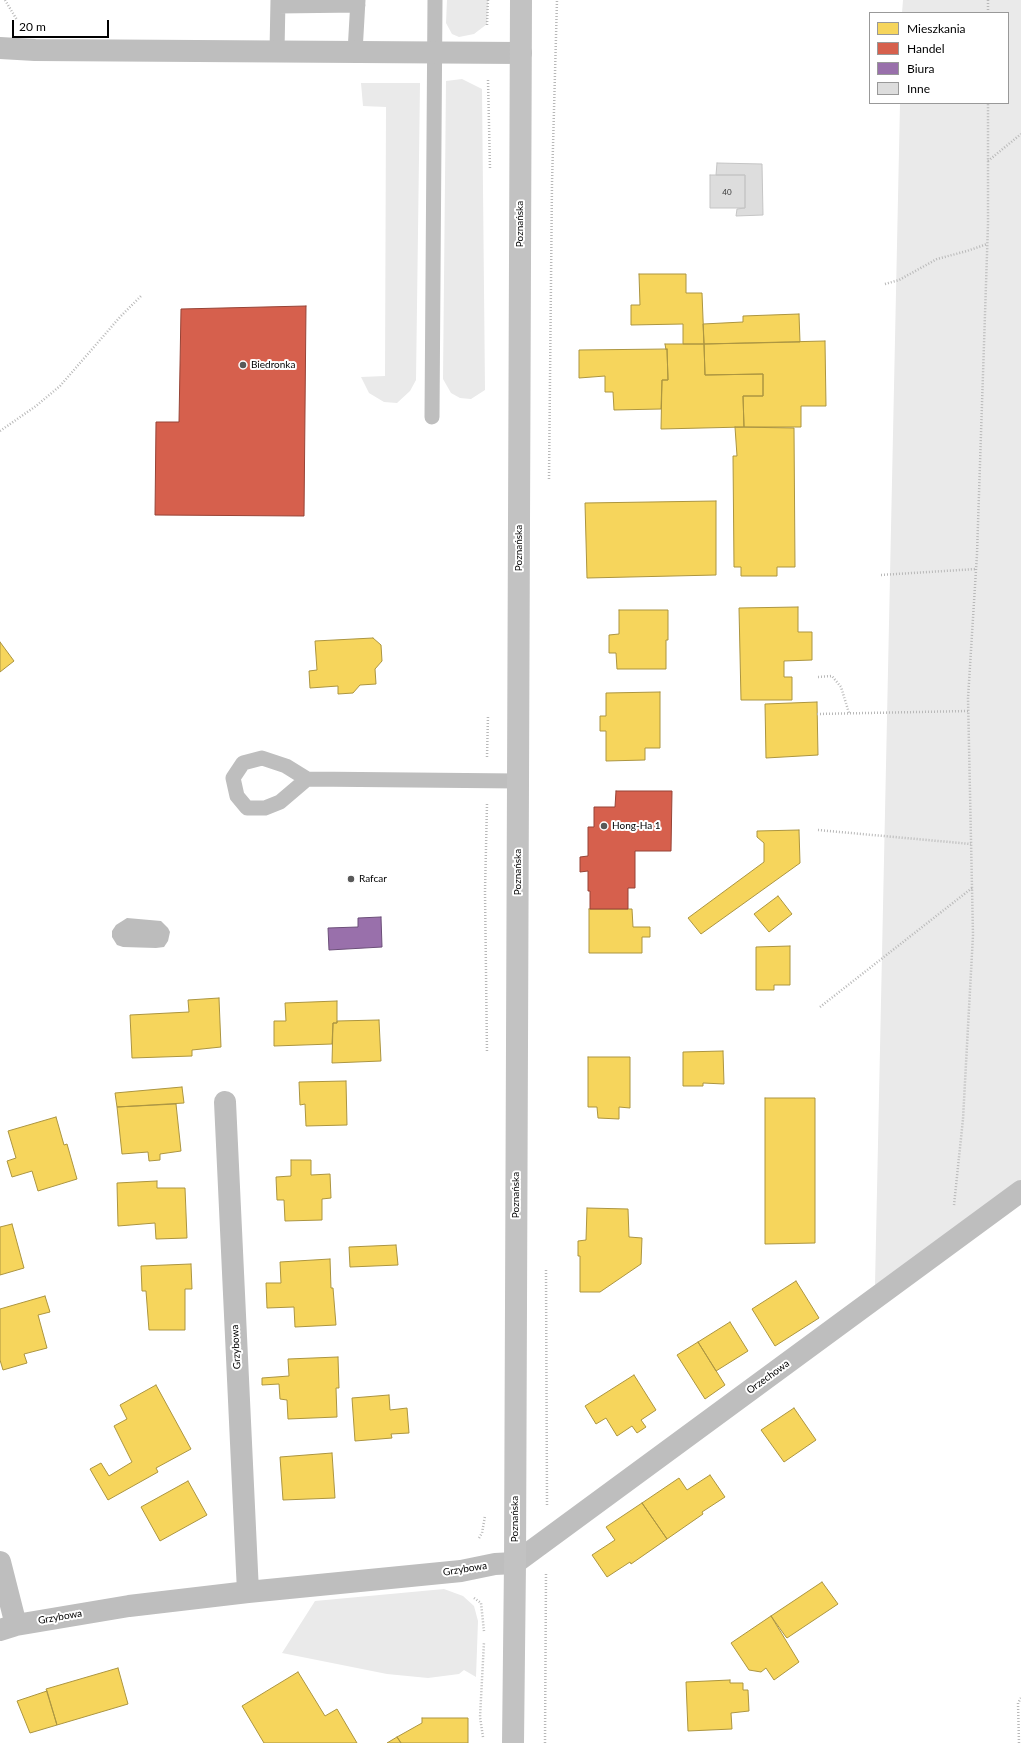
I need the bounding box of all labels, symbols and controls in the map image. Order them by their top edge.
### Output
scale bar [14,12,111,38]
legend [869,12,1009,104]
text: 20 m [19,19,46,34]
text: Mieszkania [907,21,966,36]
text: Handel [907,41,945,56]
text: Biura [907,61,934,76]
text: Inne [907,81,930,96]
house number: 40 [722,187,732,197]
street label: Poznańska [514,201,526,247]
place label: Biedronka [251,359,295,371]
marker: Biedronka [238,360,248,370]
street label: Poznańska [513,525,525,571]
place label: Hong-Ha 1 [612,820,660,832]
marker: Hong-Ha 1 [599,821,609,831]
street label: Poznańska [512,849,524,895]
place label: Rafcar [359,873,387,885]
marker: Rafcar [346,874,356,884]
street label: Poznańska [510,1172,522,1218]
street label: Grzybowa [229,1324,243,1370]
street label: Orzechowa [744,1357,792,1397]
street label: Poznańska [509,1496,521,1542]
street label: Grzybowa [442,1560,488,1578]
street label: Grzybowa [37,1607,83,1627]

